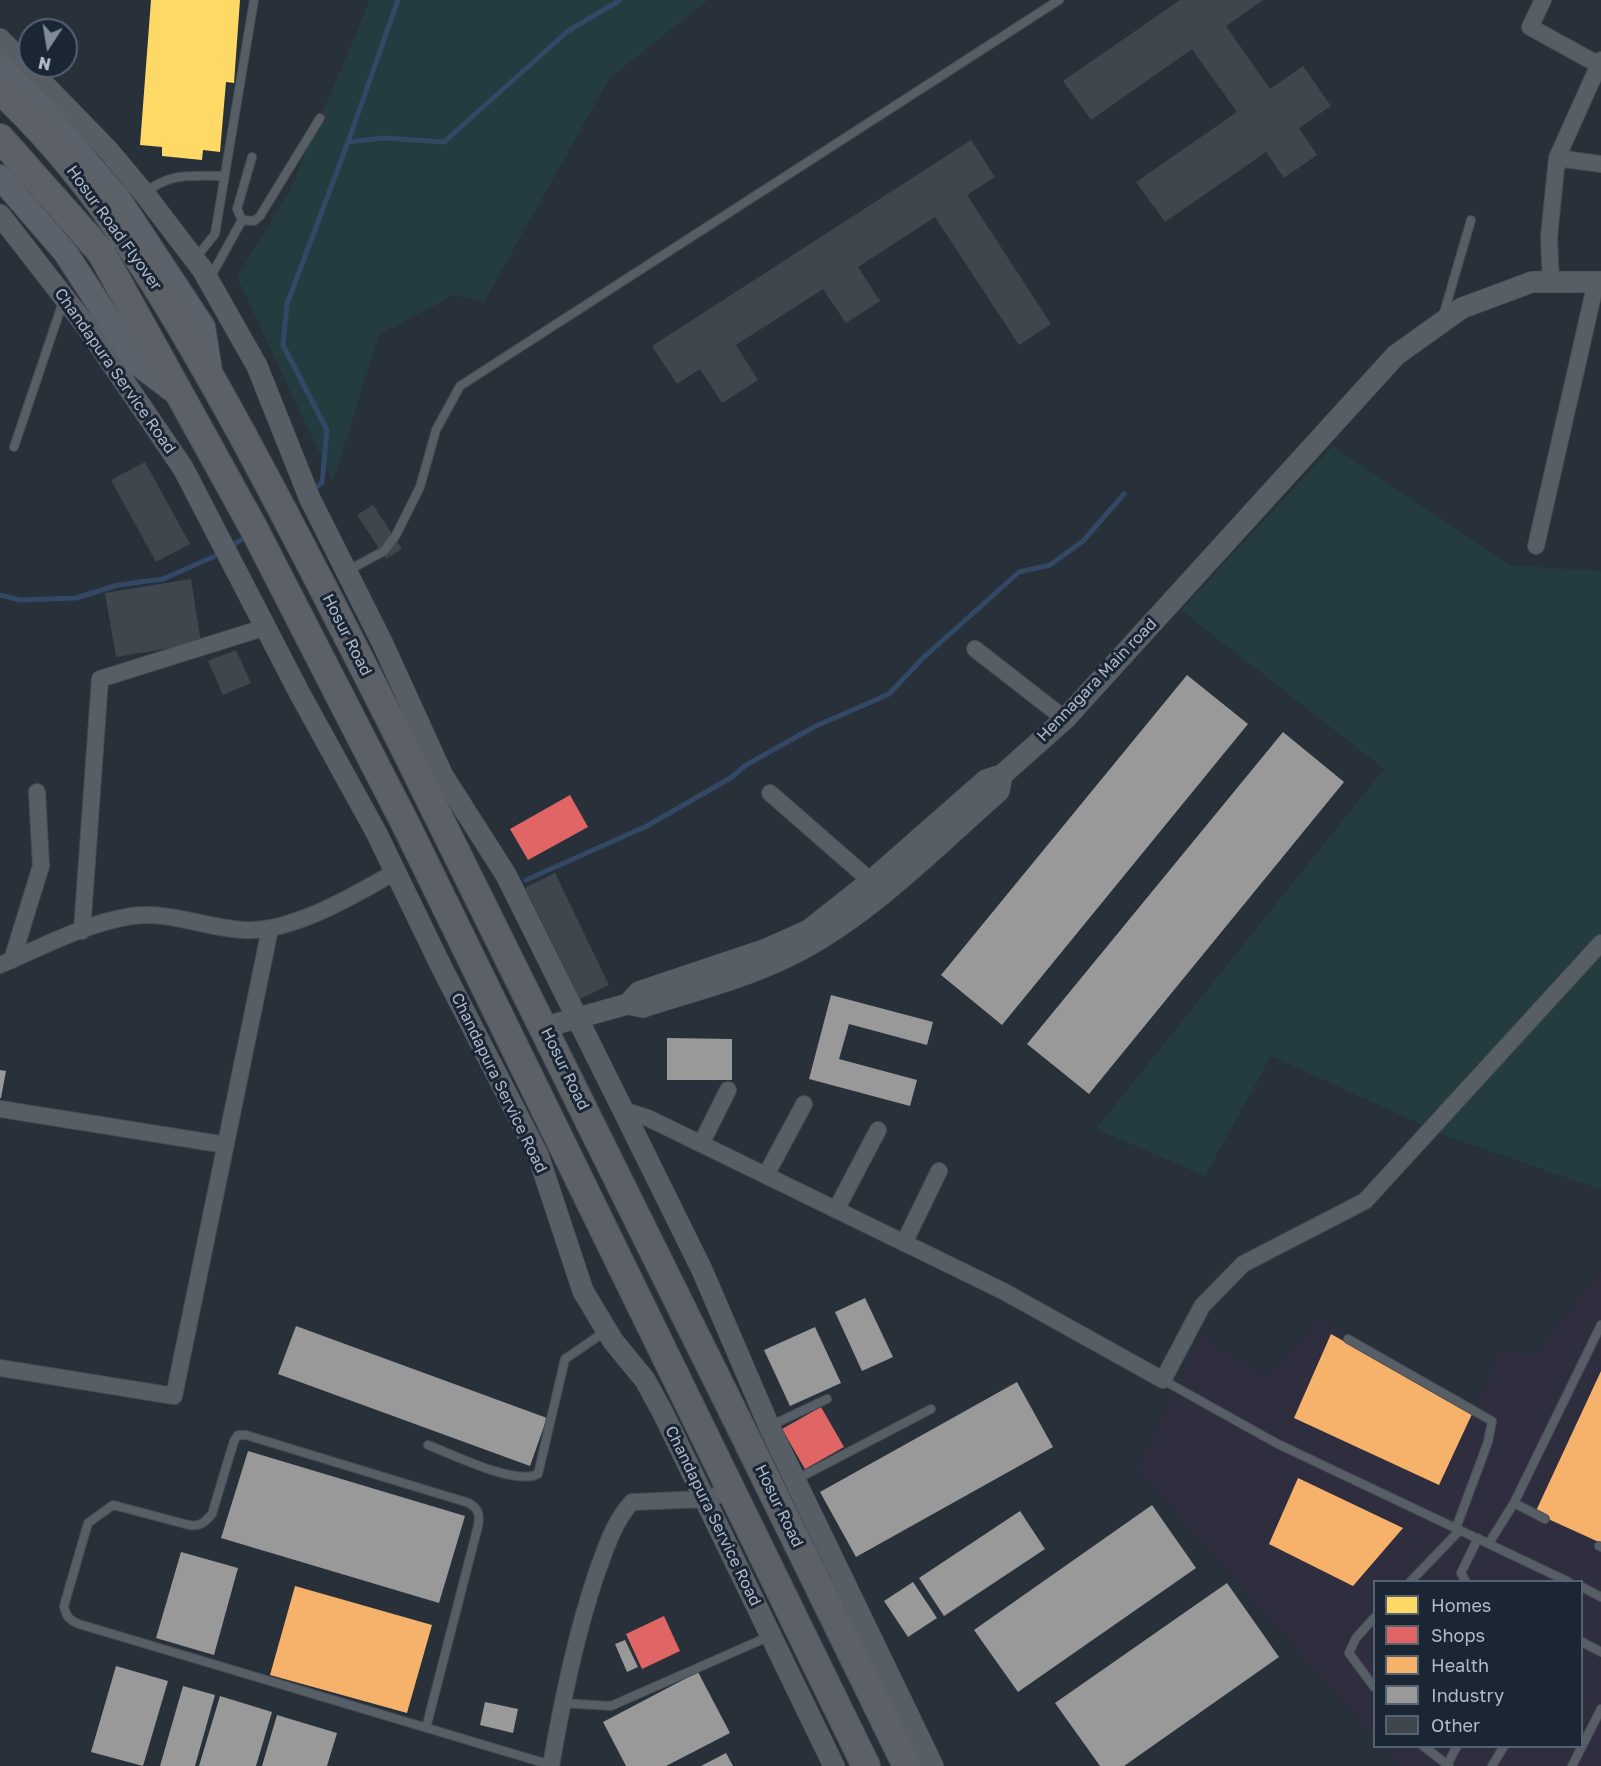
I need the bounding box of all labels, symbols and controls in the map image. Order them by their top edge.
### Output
north arrow [18,18,78,78]
text: N [37,53,53,75]
street label: Hosur Road Flyover [62,162,166,294]
street label: Chandapura Service Road [50,284,180,458]
street label: Hosur Road [318,591,376,679]
street label: Hennagara Main road [1033,614,1161,746]
street label: Chandapura Service Road [447,990,551,1176]
street label: Hosur Road [537,1025,593,1113]
street label: Chandapura Service Road [661,1423,765,1609]
street label: Hosur Road [751,1462,807,1550]
legend [1373,1580,1583,1748]
text: Homes [1431,1594,1491,1616]
text: Shops [1431,1624,1485,1646]
text: Health [1431,1654,1489,1676]
text: Industry [1431,1684,1504,1706]
text: Other [1431,1714,1480,1736]

